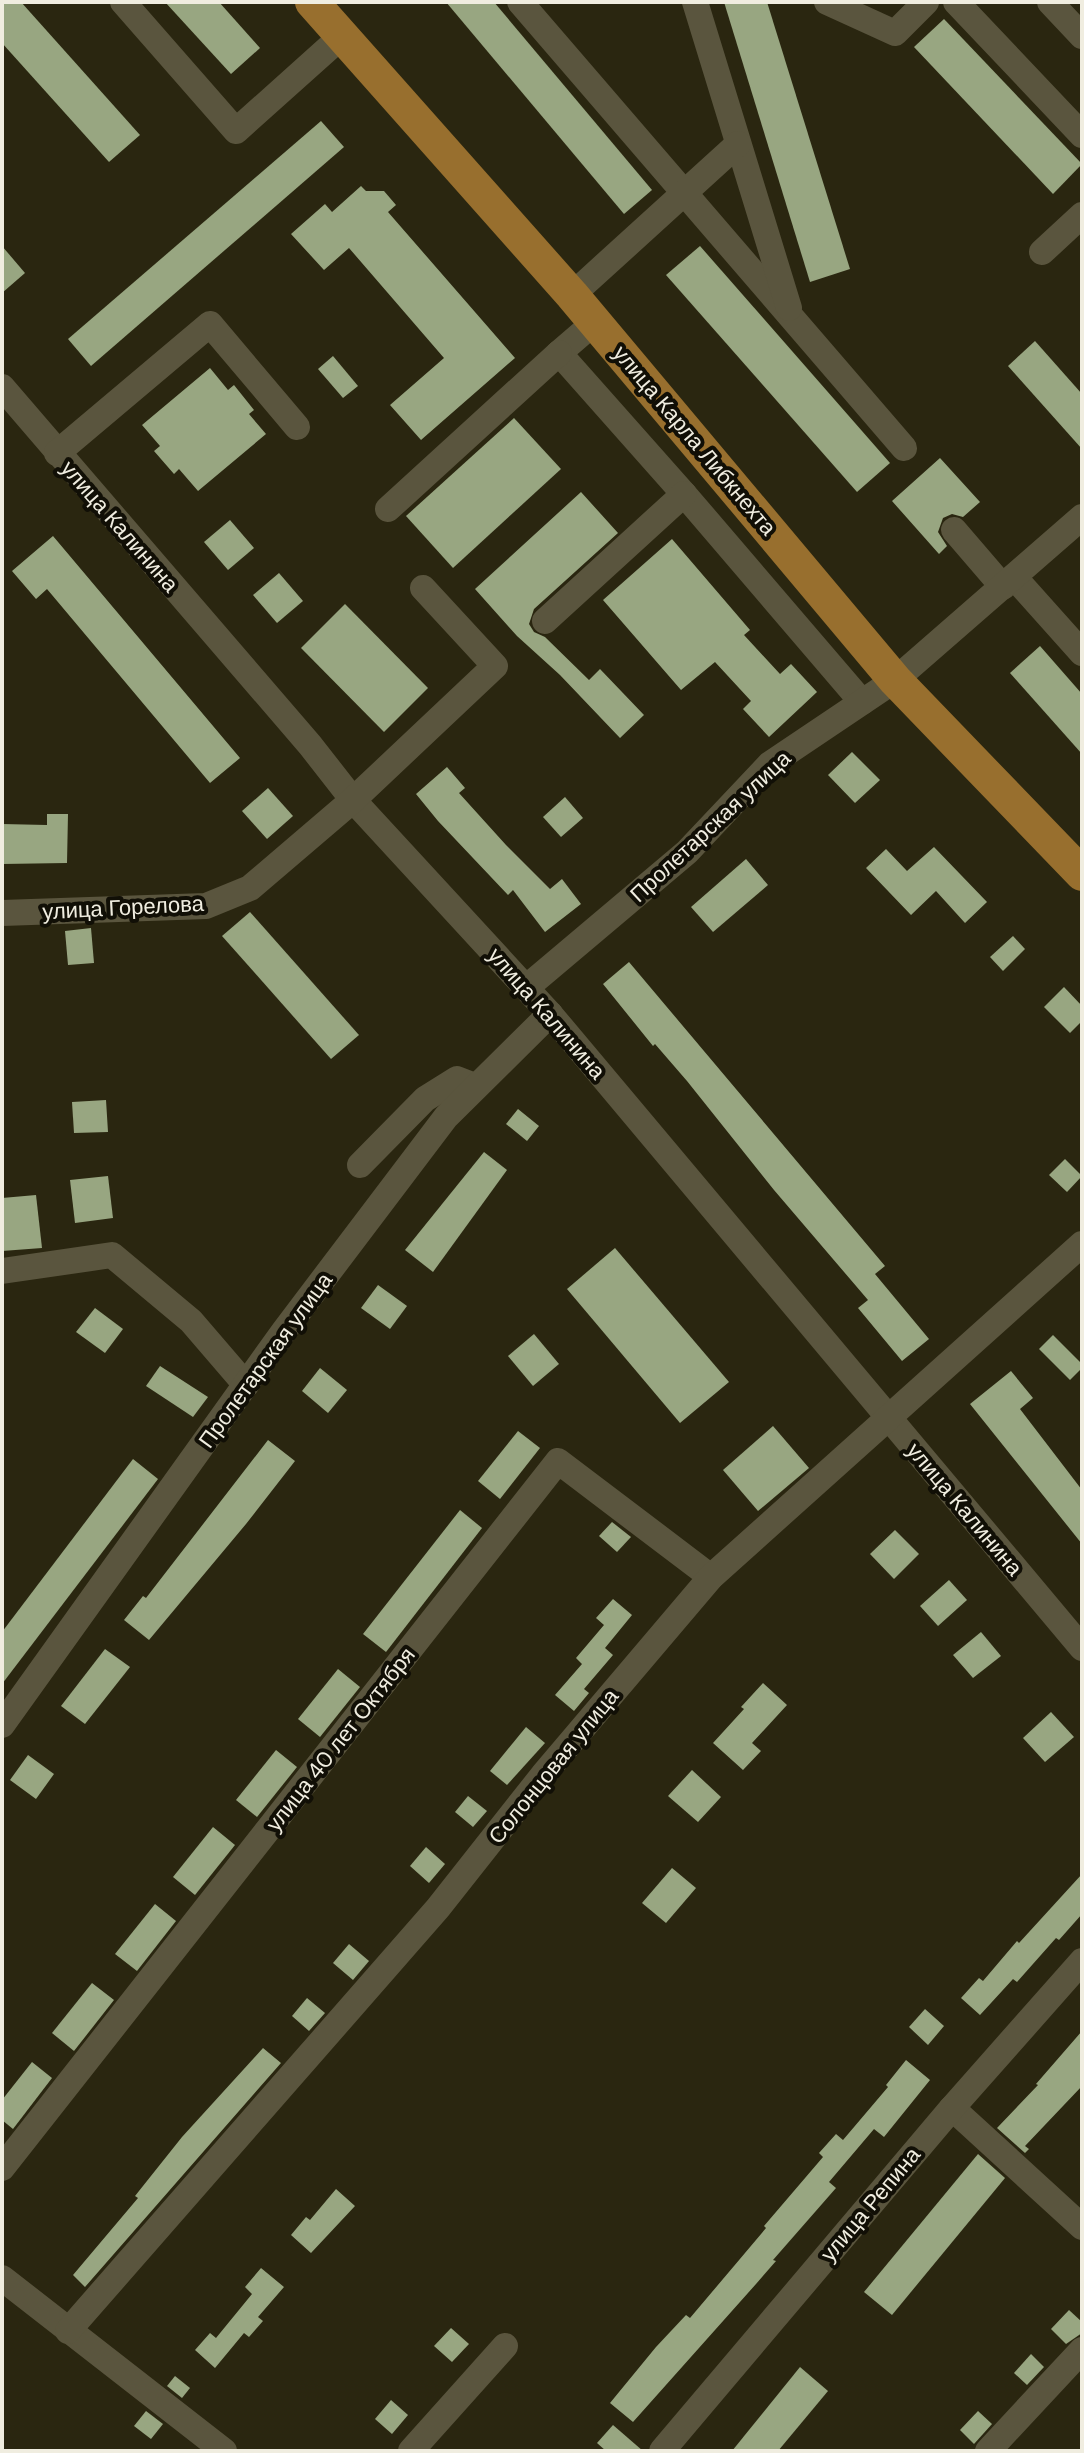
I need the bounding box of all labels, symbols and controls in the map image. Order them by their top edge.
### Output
street label: улица Карла Либкнехта [607,339,783,542]
street label: улица Калинина [54,454,185,599]
street label: Пролетарская улица [624,744,798,909]
street label: улица Горелова [42,889,205,926]
street label: улица Калинина [481,941,612,1086]
street label: Пролетарская улица [192,1266,339,1454]
street label: улица Калинина [900,1437,1029,1583]
street label: улица 40 лет Октября [259,1641,421,1837]
street label: Солонцовая улица [482,1682,625,1850]
street label: улица Репина [814,2140,927,2268]

